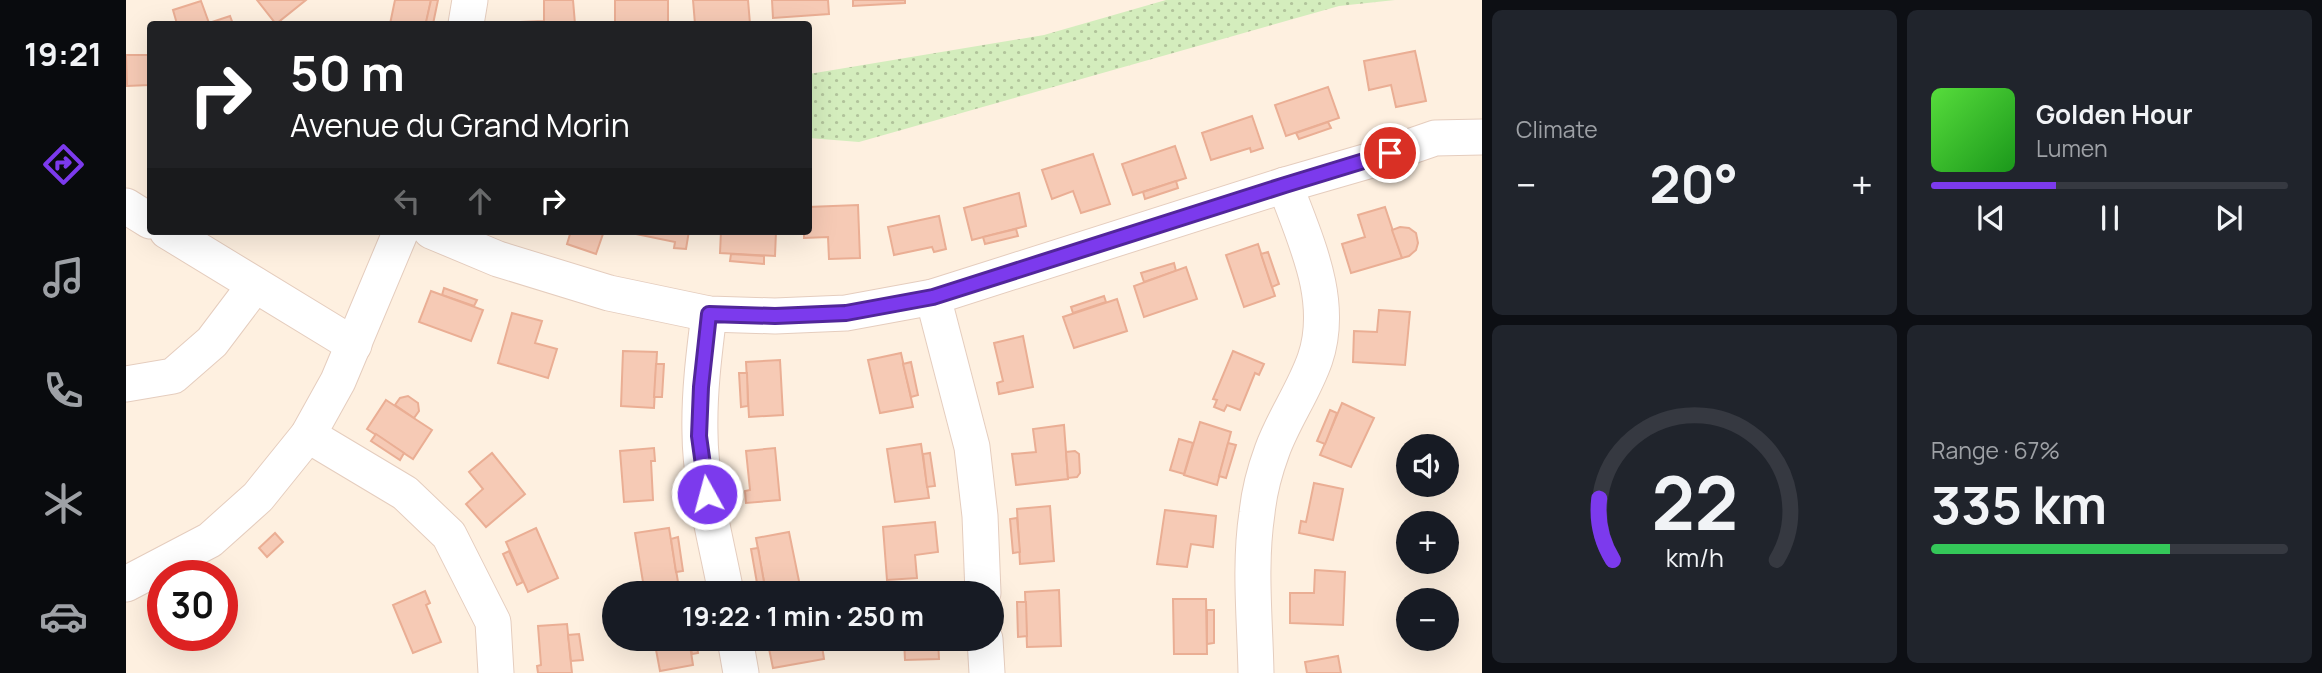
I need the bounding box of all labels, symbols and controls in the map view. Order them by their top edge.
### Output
text: 19:21 [24,32,102,76]
text: 50 m [290,39,405,106]
icon: right [175,49,266,140]
text: Golden Hour [2036,96,2193,132]
text: Avenue du Grand Morin [290,103,630,147]
text: Climate [1516,113,1598,145]
pin [1360,123,1420,183]
text: Lumen [2036,132,2108,164]
icon: arrive [1371,134,1409,172]
icon: directions [39,140,88,189]
text: 20° [1650,148,1738,219]
text: − [1516,158,1537,210]
text: + [1851,158,1873,210]
icon: left [388,182,426,220]
icon: ahead [461,182,499,220]
icon: right [534,182,572,220]
icon: previous [1972,199,2010,237]
icon: pause [2091,199,2129,237]
icon: next [2210,199,2248,237]
icon: music [39,253,88,302]
icon: phone [39,366,88,415]
map controls [1396,434,1459,651]
button: sound [1396,434,1459,497]
text: Range · 67% [1931,434,2060,466]
text: 22 [1651,452,1738,552]
position arrow [670,457,744,531]
text: 335 km [1931,469,2107,540]
icon: climate [39,479,88,528]
button: + [1396,511,1459,574]
text: km/h [1665,540,1724,575]
speed limit sign: 30 [147,560,238,651]
button: − [1396,588,1459,651]
icon: car [39,592,88,641]
text: 19:22 · 1 min · 250 m [682,598,924,634]

